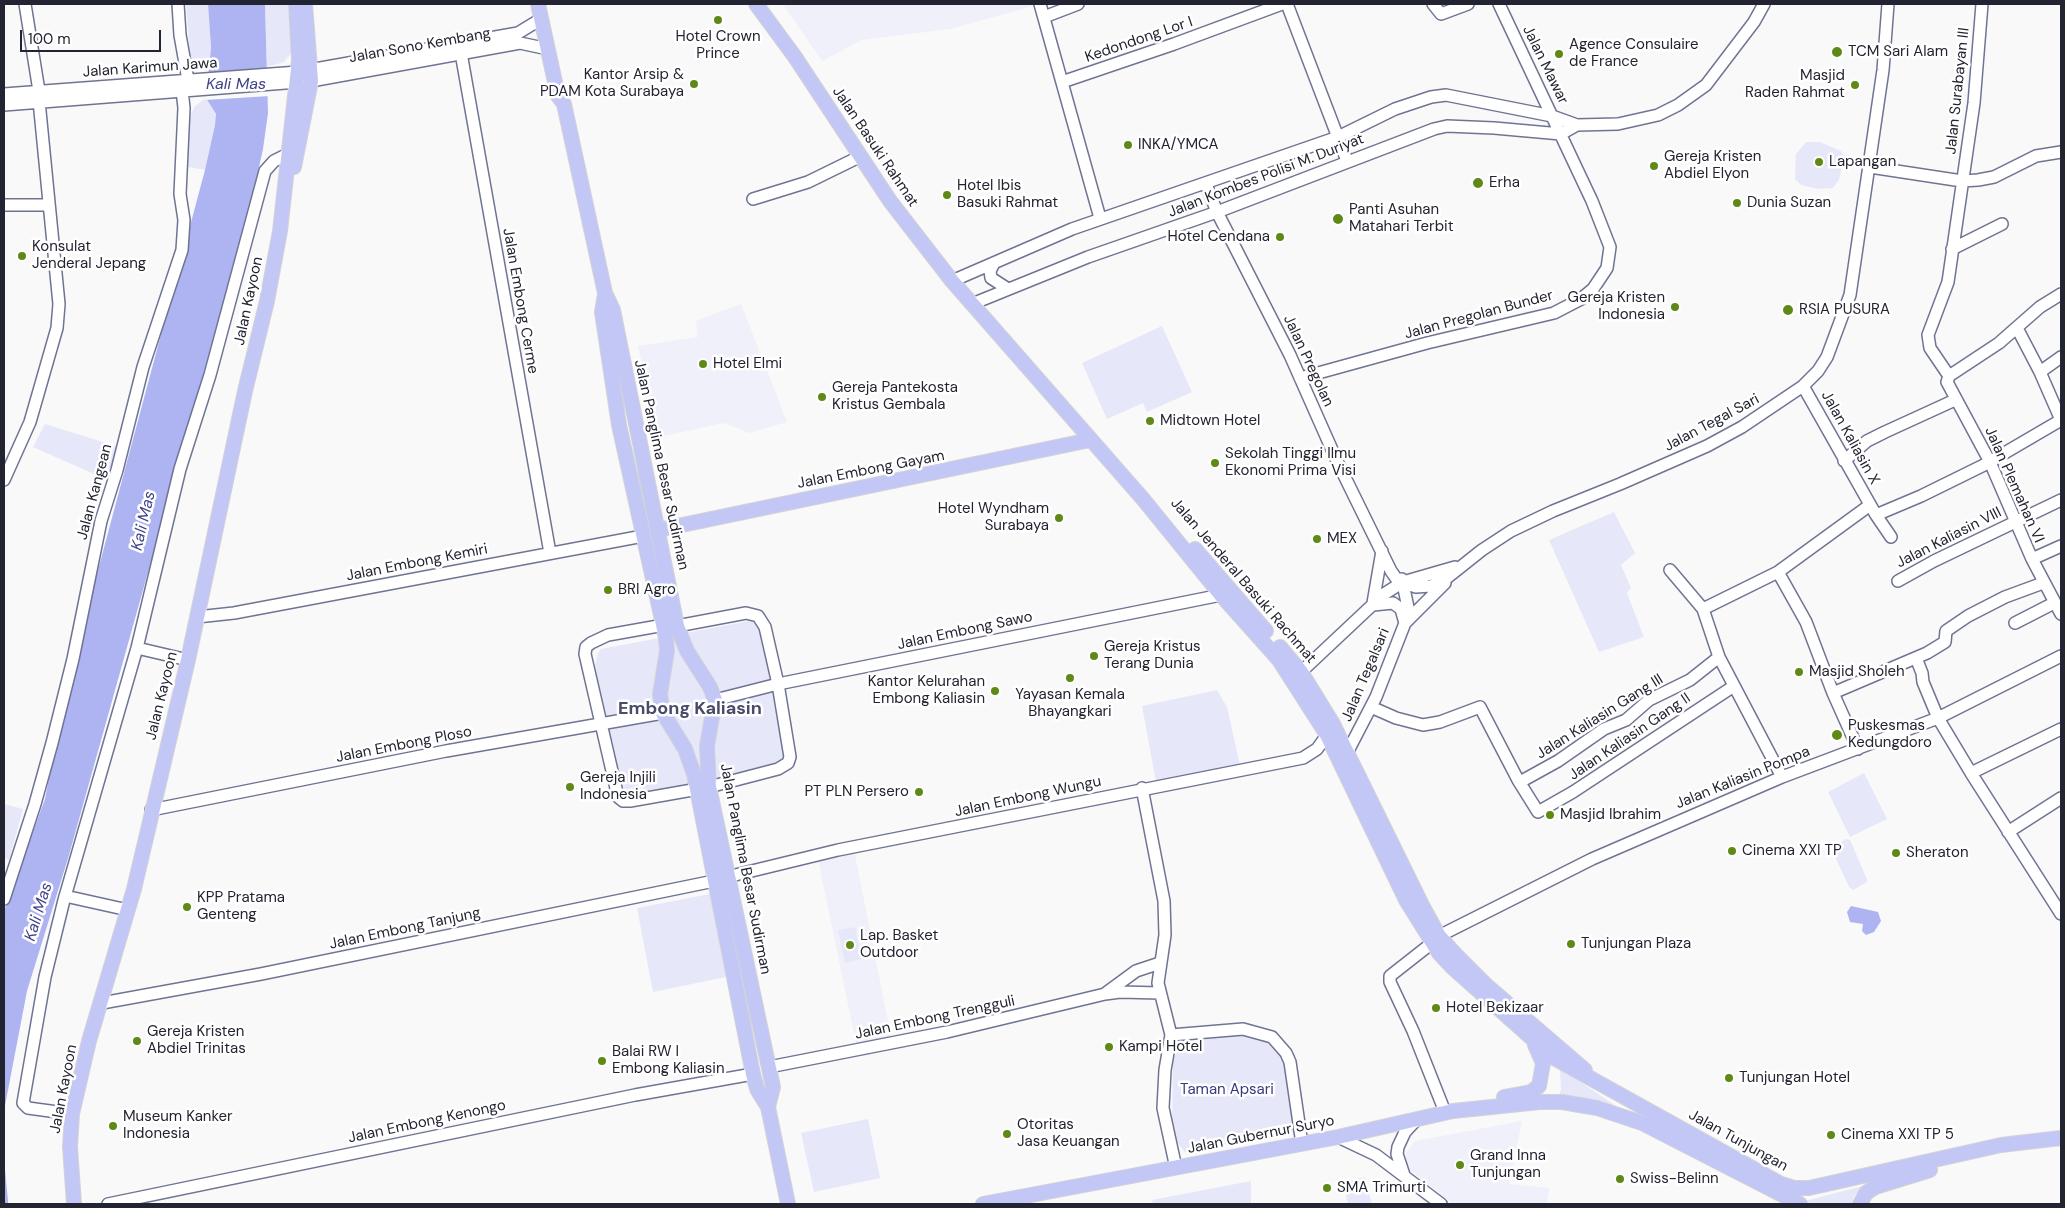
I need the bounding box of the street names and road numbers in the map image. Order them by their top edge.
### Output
street label: Kedondong Lor I [1083,13,1195,67]
street label: Jalan Mawar [1518,23,1572,107]
street label: Jalan Sono Kembang [348,25,492,67]
street label: Jalan Surabayan III [1942,27,1974,155]
street label: Jalan Karimun Jawa [82,54,218,82]
street label: Jalan Basuki Rahmat [828,84,922,210]
street label: Jalan Kombes Polisi M. Duriyat [1166,130,1366,222]
street label: Jalan Embong Cerme [498,227,542,375]
street label: Jalan Kayoon [231,255,267,347]
street label: Jalan Pregolan Bunder [1403,287,1555,343]
street label: Jalan Pregolan [1279,312,1337,410]
street label: Jalan Panglima Besar Sudirman [630,358,692,572]
street label: Jalan Kaliasin X [1817,388,1883,488]
street label: Jalan Tegal Sari [1661,390,1763,456]
street label: Jalan Plemahan VI [1980,424,2048,546]
street label: Jalan Kangean [74,442,116,542]
street label: Jalan Embong Gayam [796,447,946,493]
street label: Jalan Jenderal Basuki Rachmat [1166,495,1320,667]
street label: Jalan Kaliasin VIII [1893,504,2005,572]
street label: Jalan Embong Kemiri [345,540,489,586]
street label: Jalan Embong Sawo [896,608,1034,654]
street label: Jalan Tegalsari [1338,625,1394,725]
street label: Jalan Kayoon [142,650,182,742]
street label: Jalan Kaliasin Gang III [1533,671,1667,763]
street label: Jalan Kaliasin Gang II [1566,690,1694,784]
street label: Jalan Embong Ploso [334,723,474,767]
street label: Jalan Kaliasin Pompa [1673,743,1813,813]
street label: Jalan Panglima Besar Sudirman [716,762,774,976]
street label: Jalan Embong Wungu [953,773,1103,821]
street label: Jalan Embong Tanjung [328,904,482,954]
street label: Jalan Embong Trengguli [853,992,1017,1044]
street label: Jalan Kayoon [47,1043,81,1135]
street label: Jalan Embong Kenongo [347,1096,507,1148]
street label: Jalan Tunjungan [1685,1106,1791,1176]
street label: Jalan Gubernur Suryo [1186,1112,1336,1158]

